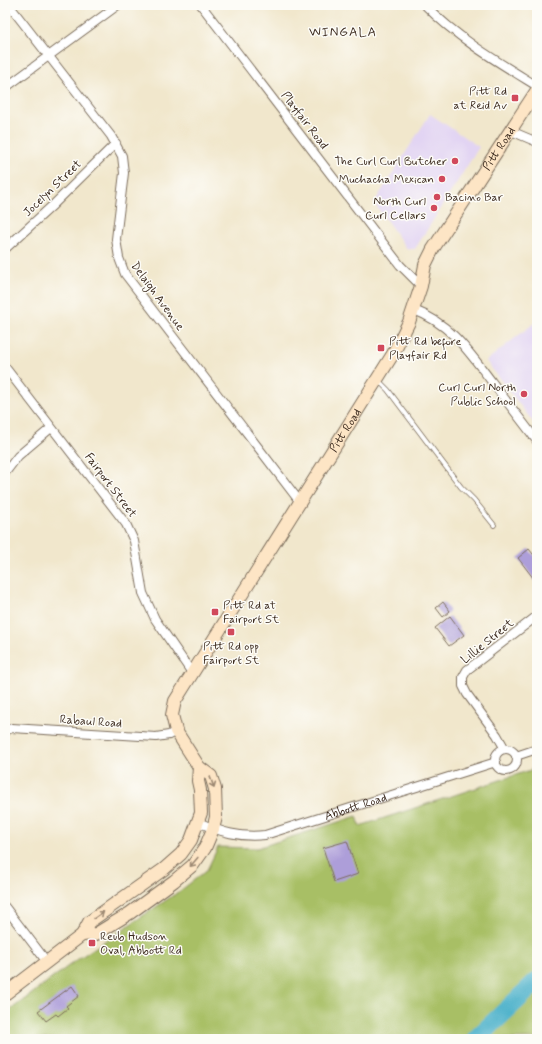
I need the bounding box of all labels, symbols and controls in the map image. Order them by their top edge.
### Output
district label: WINGALA [309,24,377,41]
place label: Pitt Rd at Reid Av [454,84,507,114]
street label: Playfair Road [277,88,331,153]
marker: Pitt Rd at Reid Av [510,93,520,103]
street label: Pitt Road [479,124,520,174]
place label: The Curl Curl Butcher [334,154,447,170]
marker: The Curl Curl Butcher [450,156,460,166]
street label: Jocelyn Street [20,157,86,221]
place label: Muchacha Mexican [339,172,434,188]
marker: Muchacha Mexican [437,174,447,184]
place label: Bacino Bar [445,190,503,206]
marker: Bacino Bar [432,192,442,202]
place label: North Curl Curl Cellars [365,194,426,224]
marker: North Curl Curl Cellars [429,203,439,213]
street label: Delaigh Avenue [127,259,188,334]
place label: Pitt Rd before Playfair Rd [389,334,461,364]
marker: Pitt Rd before Playfair Rd [376,343,386,353]
place label: Curl Curl North Public School [438,380,516,410]
marker: Curl Curl North Public School [519,389,529,399]
street label: Pitt Road [326,406,366,456]
street label: Fairport Street [81,450,140,522]
place label: Pitt Rd at Fairport St [223,598,279,628]
marker: Pitt Rd at Fairport St [210,607,220,617]
street label: Lillie Street [458,616,517,668]
marker: Pitt Rd opp Fairport St [226,627,236,637]
place label: Pitt Rd opp Fairport St [203,639,259,669]
street label: Rabaul Road [59,712,123,732]
one-way arrow [209,776,217,788]
street label: Abbott Road [323,790,389,825]
one-way arrow [189,857,198,867]
one-way arrow [94,911,105,919]
place label: Reub Hudson Oval, Abbott Rd [100,929,182,959]
marker: Reub Hudson Oval, Abbott Rd [87,938,97,948]

